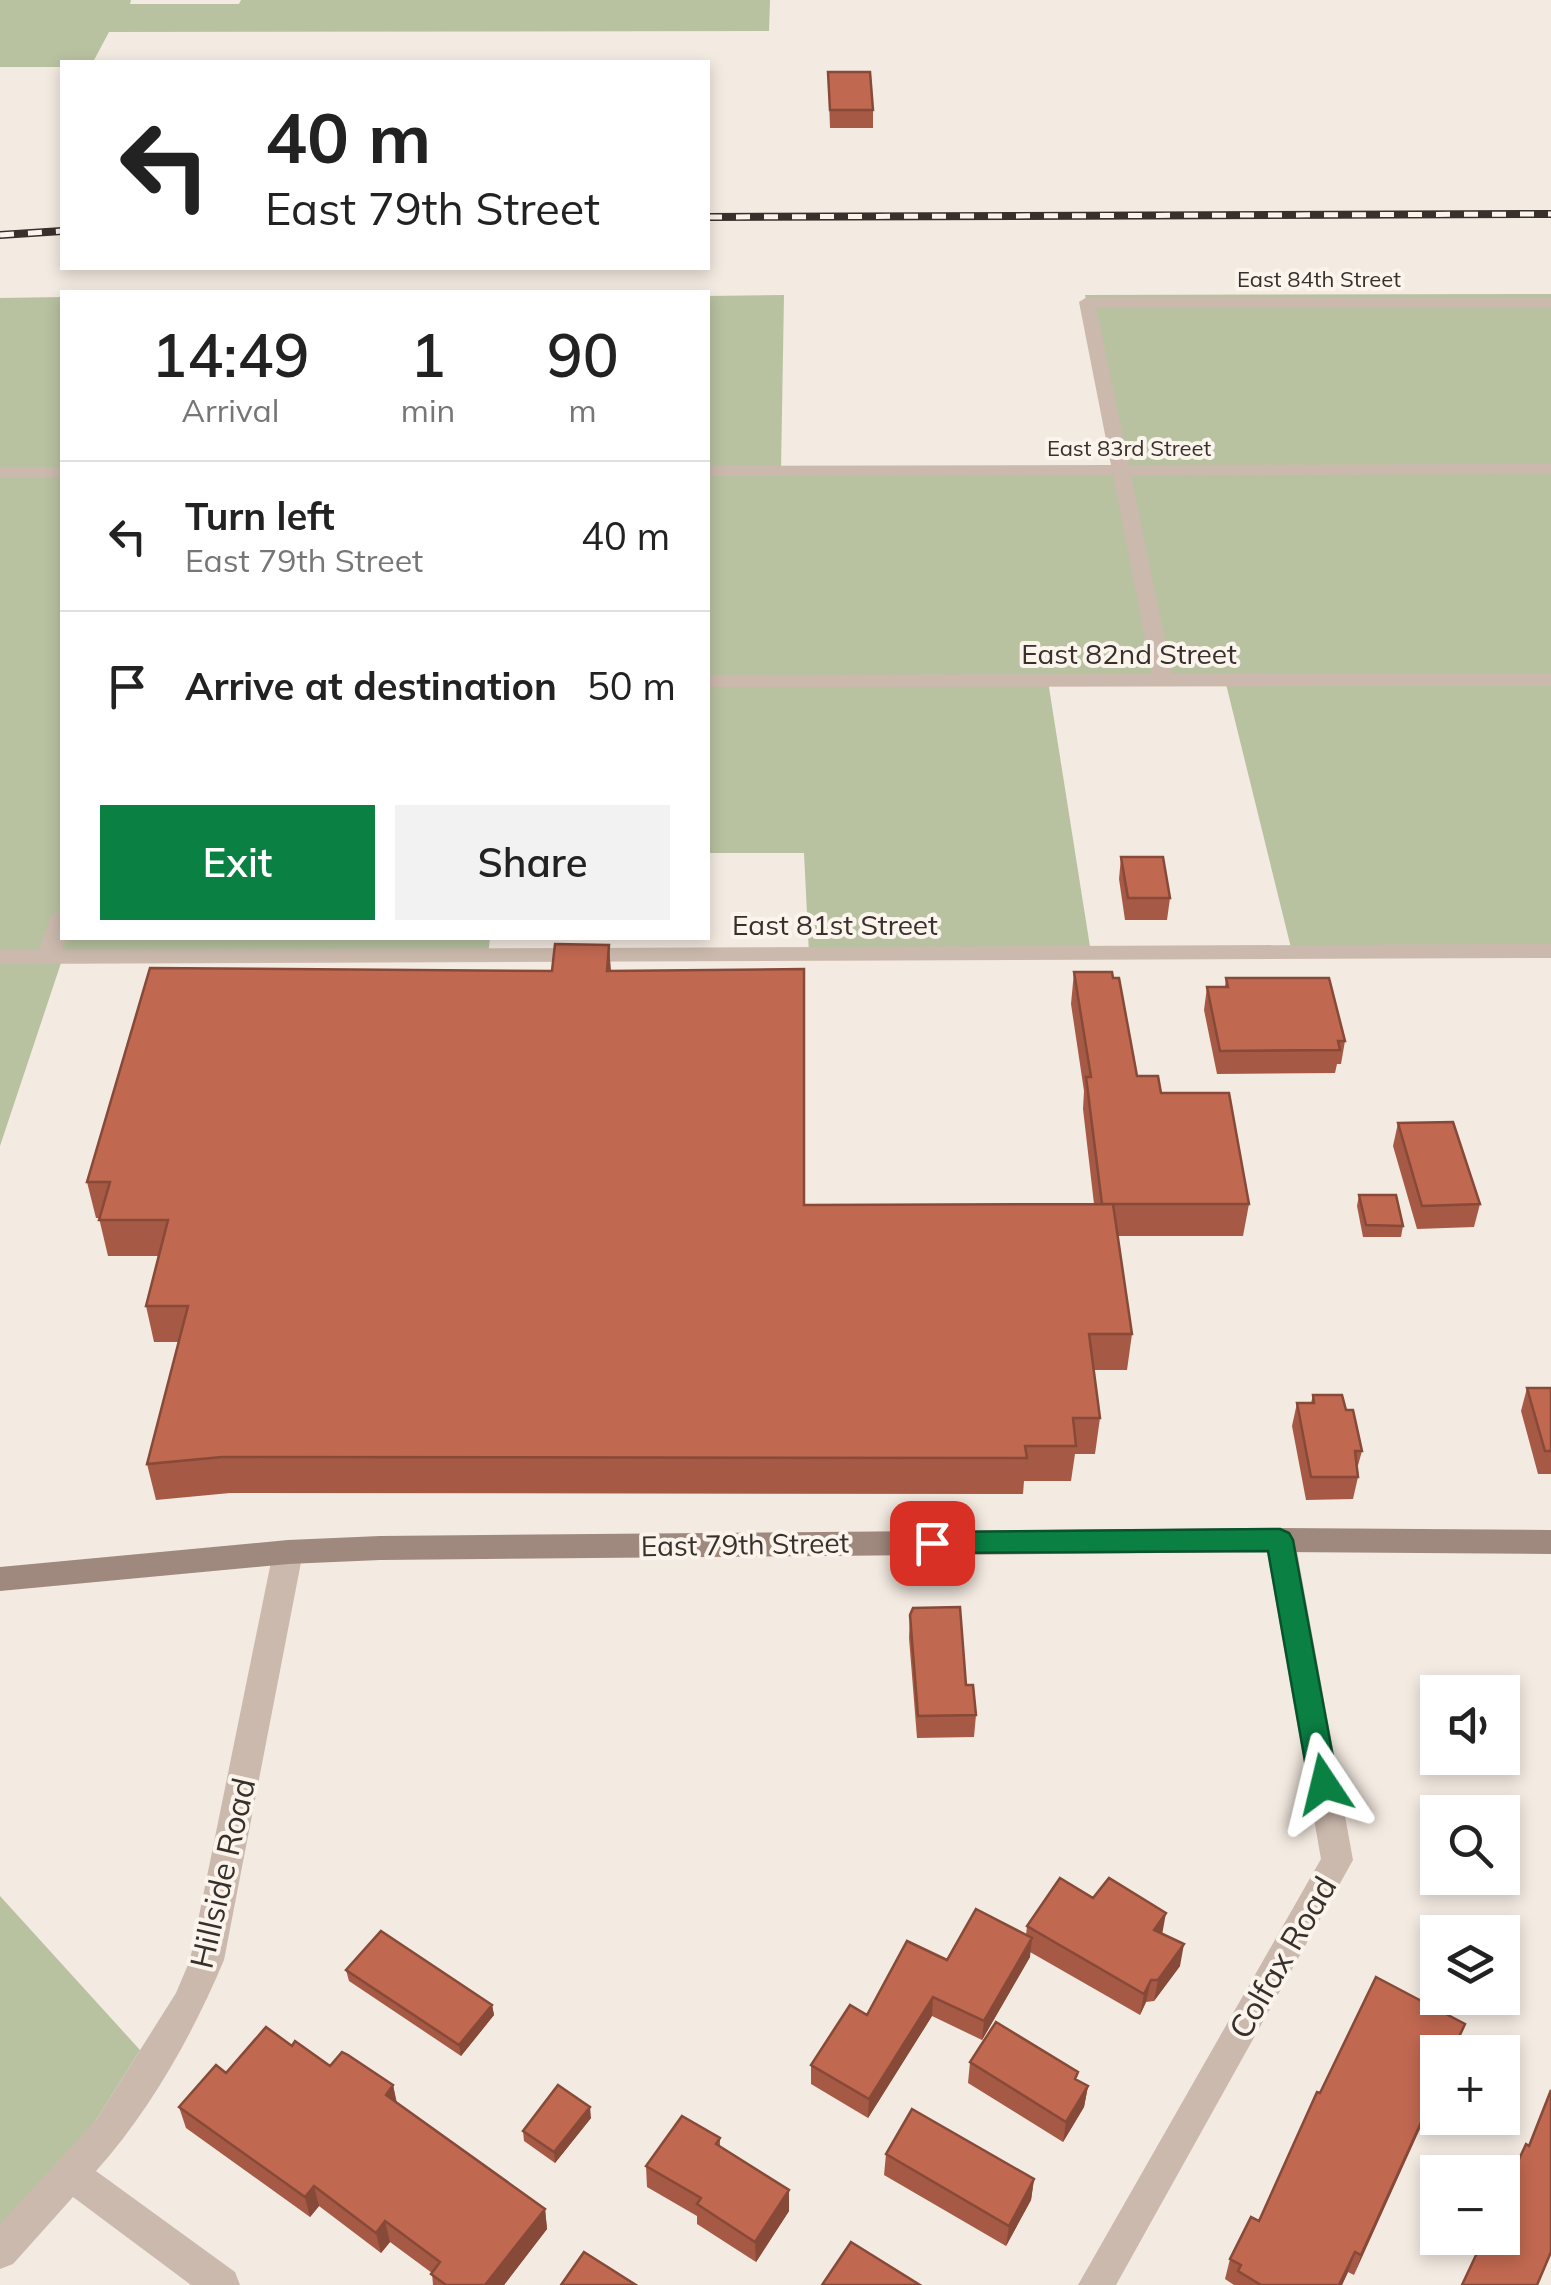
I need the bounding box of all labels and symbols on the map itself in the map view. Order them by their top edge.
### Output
street label: East 84th Street [1237,265,1401,293]
street label: East 83rd Street [1047,434,1211,462]
street label: East 82nd Street [1021,636,1237,671]
street label: East 81st Street [732,907,938,942]
pin [890,1501,975,1586]
street label: East 79th Street [640,1525,850,1563]
position arrow [1272,1732,1376,1836]
street label: Hillside Road [181,1774,263,1972]
street label: Colfax Road [1220,1869,1344,2045]

